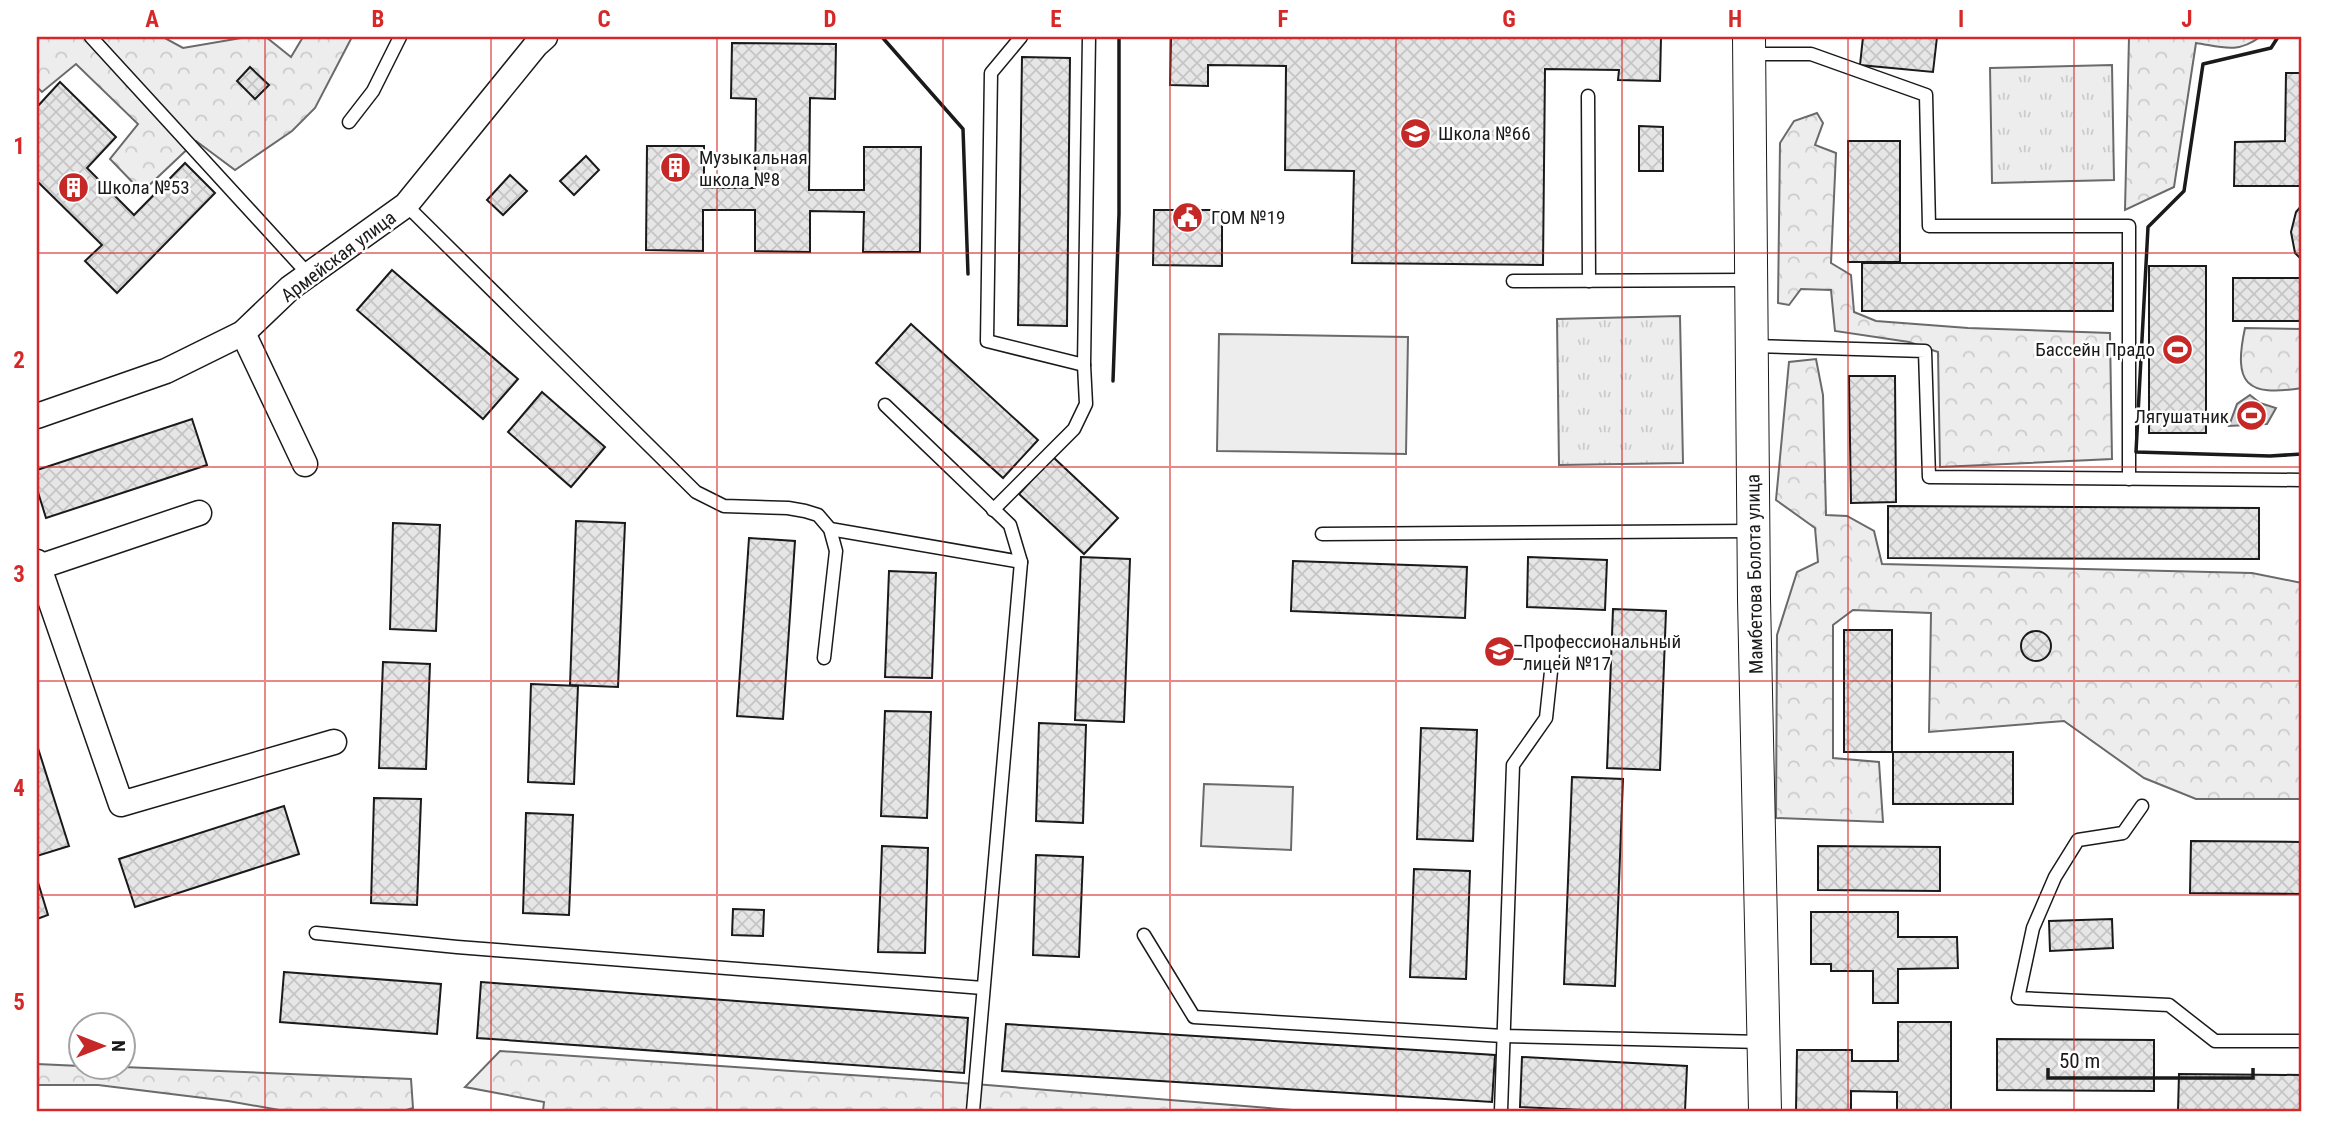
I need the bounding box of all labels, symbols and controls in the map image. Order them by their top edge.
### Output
text: A [145,6,159,33]
text: B [372,6,384,33]
text: C [597,6,611,33]
text: D [824,6,837,33]
text: E [1050,6,1062,33]
text: F [1278,6,1289,33]
text: G [1502,6,1516,33]
text: H [1728,6,1742,33]
text: I [1958,6,1964,33]
text: J [2181,6,2193,33]
school or university icon: Школа №66 [1398,116,1432,150]
place label: Школа №66 [1438,122,1531,145]
text: 1 [13,133,25,160]
place label: Музыкальная школа №8 [699,146,808,191]
building icon: Музыкальная школа №8 [659,151,693,185]
building icon: Школа №53 [57,170,91,204]
place label: Школа №53 [97,176,190,199]
public building icon: ГОМ №19 [1171,200,1205,234]
street label: Армейская улица [276,206,400,307]
place label: ГОМ №19 [1211,206,1285,229]
sports icon: Бассейн Прадо [2161,332,2195,366]
place label: Бассейн Прадо [2035,338,2155,361]
text: 2 [13,347,25,374]
sports icon: Лягушатник [2235,399,2269,433]
place label: Лягушатник [2134,405,2229,428]
street label: Мамбетова Болота улица [1741,474,1768,674]
text: 3 [13,561,25,588]
place label: Профессиональный лицей №17 [1523,630,1681,675]
school or university icon: Профессиональный лицей №17 [1483,635,1517,669]
text: 4 [13,775,25,802]
text: 5 [13,989,25,1016]
north arrow [66,1012,136,1082]
scale bar [2048,1036,2253,1080]
text: N [107,1040,130,1052]
text: 50 m [2059,1049,2100,1073]

